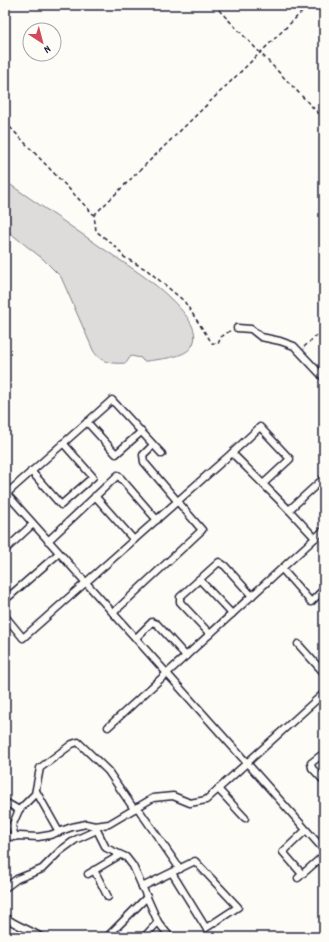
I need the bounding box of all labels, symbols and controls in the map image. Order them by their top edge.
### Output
north arrow [22,22,62,62]
text: N [39,40,54,57]

